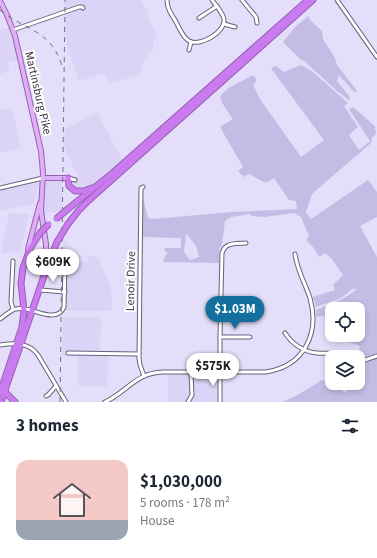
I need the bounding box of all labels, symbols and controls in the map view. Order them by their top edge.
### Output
street label: Martinsburg Pike [20,50,56,136]
pin: $609K [25,249,81,283]
street label: Lenoir Drive [122,251,140,311]
text: $609K [35,253,71,271]
pin: $1.03M [202,296,268,330]
text: $1.03M [214,300,256,318]
map controls [325,302,365,390]
button: locate [325,302,365,342]
button: layers [325,350,365,390]
pin: $575K [185,353,241,387]
text: $575K [195,357,231,375]
text: 3 homes [16,414,78,438]
icon: filters [339,415,361,437]
text: $1,030,000 [140,470,222,494]
icon: home [48,476,96,524]
text: 5 rooms · 178 m² [140,494,230,512]
text: House [140,512,175,530]

